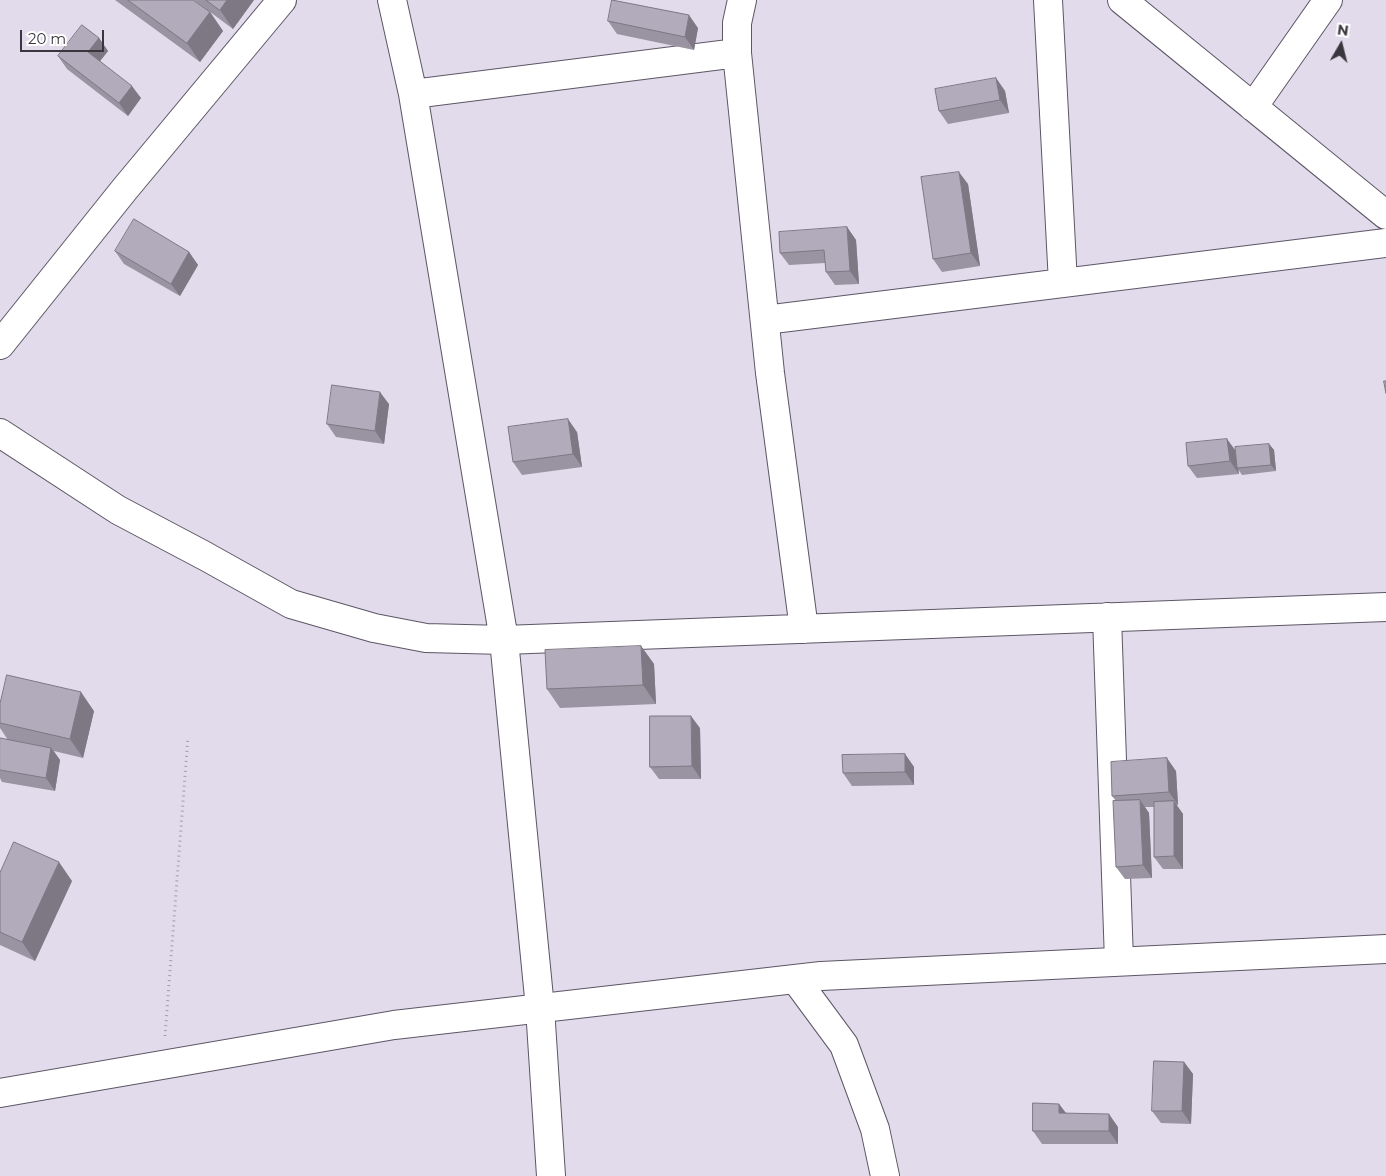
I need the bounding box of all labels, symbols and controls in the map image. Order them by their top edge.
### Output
scale bar [22,20,106,52]
north arrow [1316,20,1366,70]
text: N [1336,20,1350,40]
text: 20 m [28,29,66,48]

